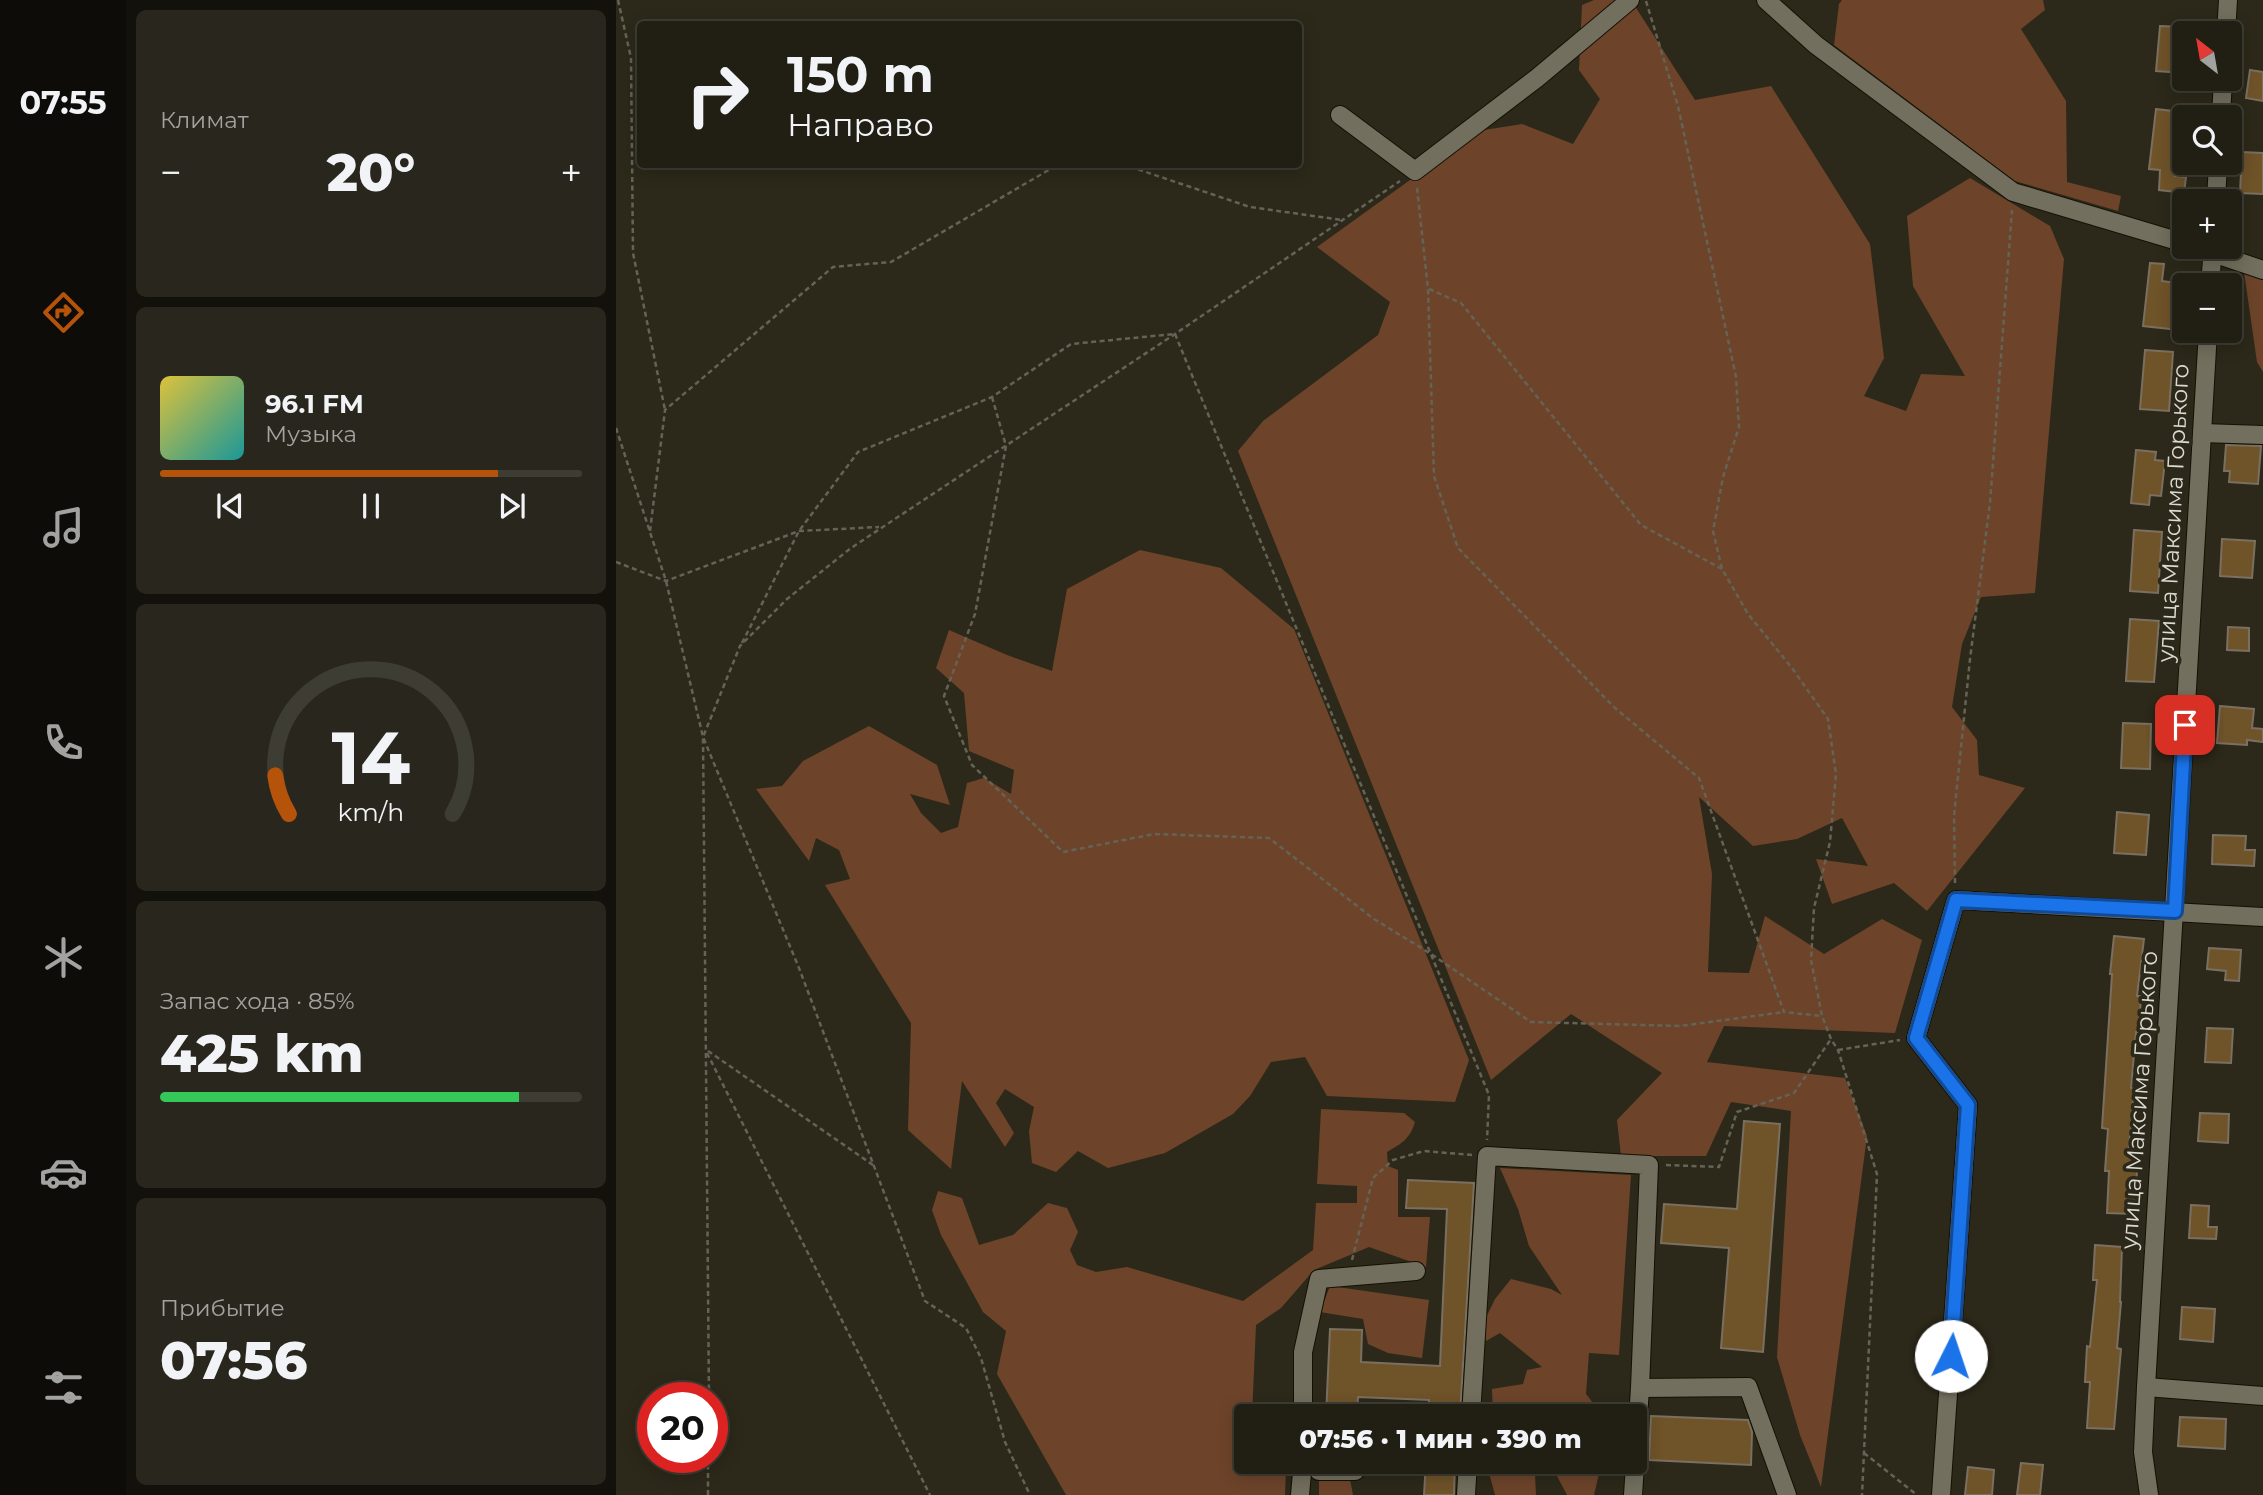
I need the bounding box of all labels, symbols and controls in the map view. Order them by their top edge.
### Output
north arrow [2172,21,2242,91]
map controls [2172,21,2242,343]
text: 150 m [787,45,934,104]
icon: right [672,49,763,140]
text: 07:55 [19,83,107,122]
text: Направо [787,105,934,144]
button: search [2172,105,2242,175]
text: Климат [160,106,249,134]
text: 20° [327,141,415,204]
text: − [160,149,182,196]
text: + [560,149,582,196]
button: + [2172,189,2242,259]
button: − [2172,273,2242,343]
icon: directions [39,288,88,337]
street label: улица Максима Горького [2151,363,2195,664]
text: 96.1 FM [265,388,364,420]
text: Музыка [265,420,357,448]
icon: previous [211,487,249,525]
icon: pause [352,487,390,525]
icon: next [493,487,531,525]
icon: music [39,503,88,552]
pin [2155,695,2215,755]
icon: arrive [2166,706,2204,744]
text: 14 [332,714,410,802]
icon: phone [39,718,88,767]
text: km/h [338,796,404,826]
icon: climate [39,933,88,982]
street label: улица Максима Горького [2115,950,2163,1251]
text: Запас хода · 85% [160,987,355,1015]
text: 425 km [160,1022,364,1085]
icon: car [39,1148,88,1197]
text: Прибытие [160,1294,285,1322]
position arrow [1914,1319,1988,1393]
text: 07:56 [160,1329,307,1392]
icon: filters [39,1363,88,1412]
speed limit sign: 20 [637,1382,728,1473]
text: 07:56 · 1 мин · 390 m [1299,1423,1582,1455]

